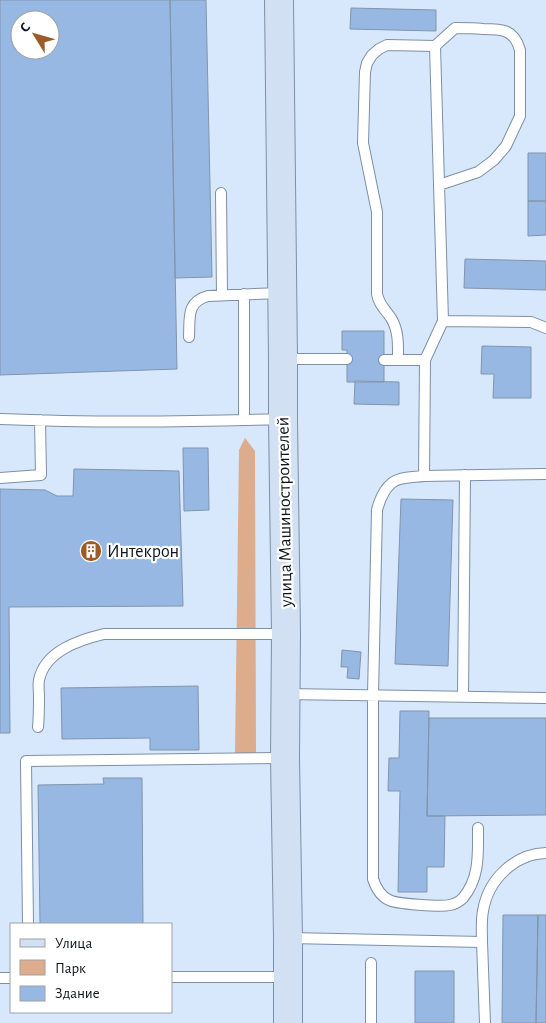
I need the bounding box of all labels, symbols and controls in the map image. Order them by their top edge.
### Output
north arrow [10,10,60,60]
text: С [17,20,33,35]
street label: улица Машиностроителей [274,417,296,608]
building icon: Интекрон [79,539,103,563]
place label: Интекрон [107,543,179,561]
legend [10,923,172,1013]
text: Улица [55,936,92,951]
text: Парк [55,961,86,976]
text: Здание [55,986,100,1001]

